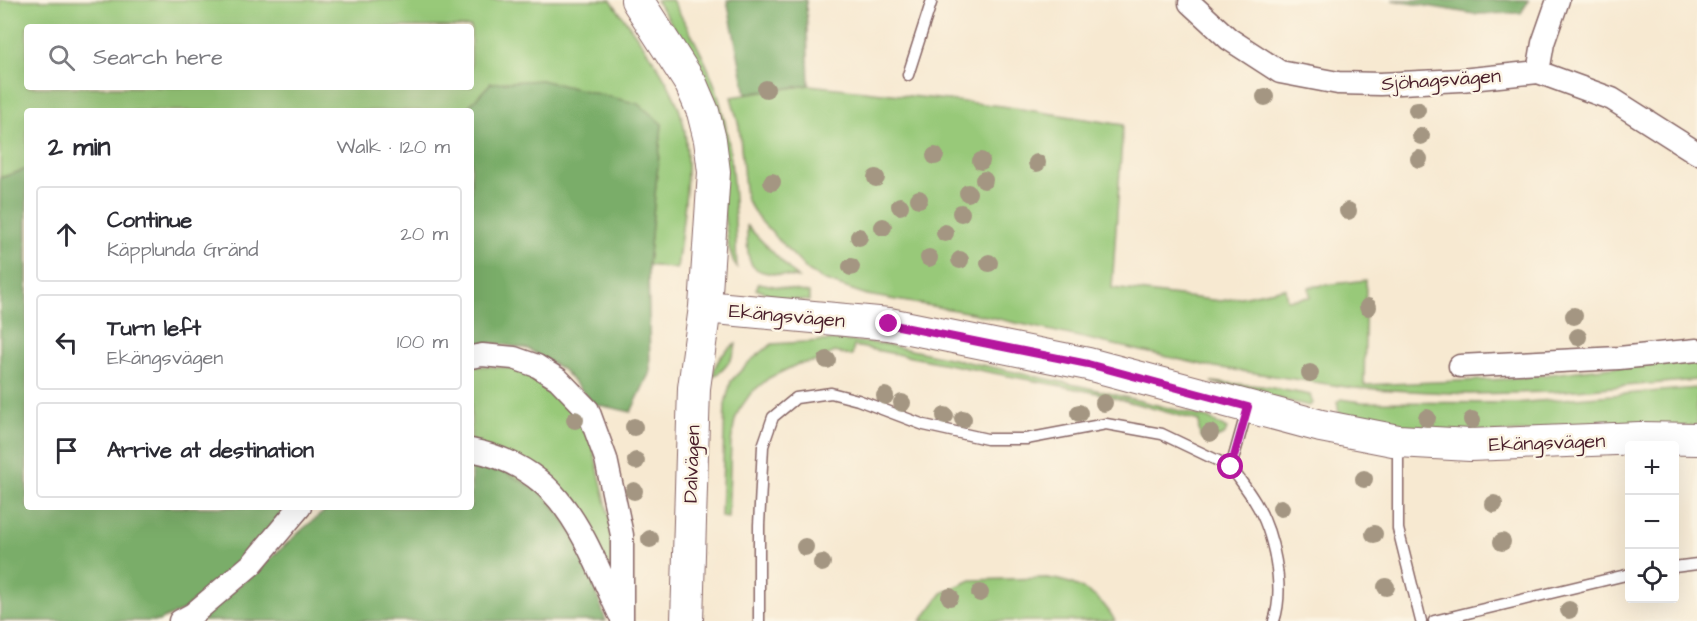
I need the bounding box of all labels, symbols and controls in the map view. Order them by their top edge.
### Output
search box [24,24,474,90]
icon: search [45,41,78,74]
text: Search here [93,42,223,73]
street label: Sjöhagsvägen [1380,62,1502,99]
text: 2 min [48,129,110,165]
text: Walk · 120 m [337,133,450,161]
text: Continue [107,205,192,236]
icon: ahead [50,218,83,251]
text: 20 m [400,220,448,248]
text: Käpplunda Gränd [107,236,259,264]
street label: Ekängsvägen [728,297,846,336]
route end [875,310,901,336]
text: Turn left [107,313,201,344]
icon: left [50,326,83,359]
text: 100 m [397,328,448,356]
text: Ekängsvägen [107,344,223,372]
street label: Dalvägen [677,425,708,504]
street label: Ekängsvägen [1488,427,1606,460]
icon: arrive [50,434,83,467]
text: Arrive at destination [107,435,314,466]
map controls [1625,441,1679,603]
button: + [1625,441,1679,495]
route start [1217,453,1243,479]
button: − [1625,495,1679,549]
button: locate [1625,549,1679,603]

